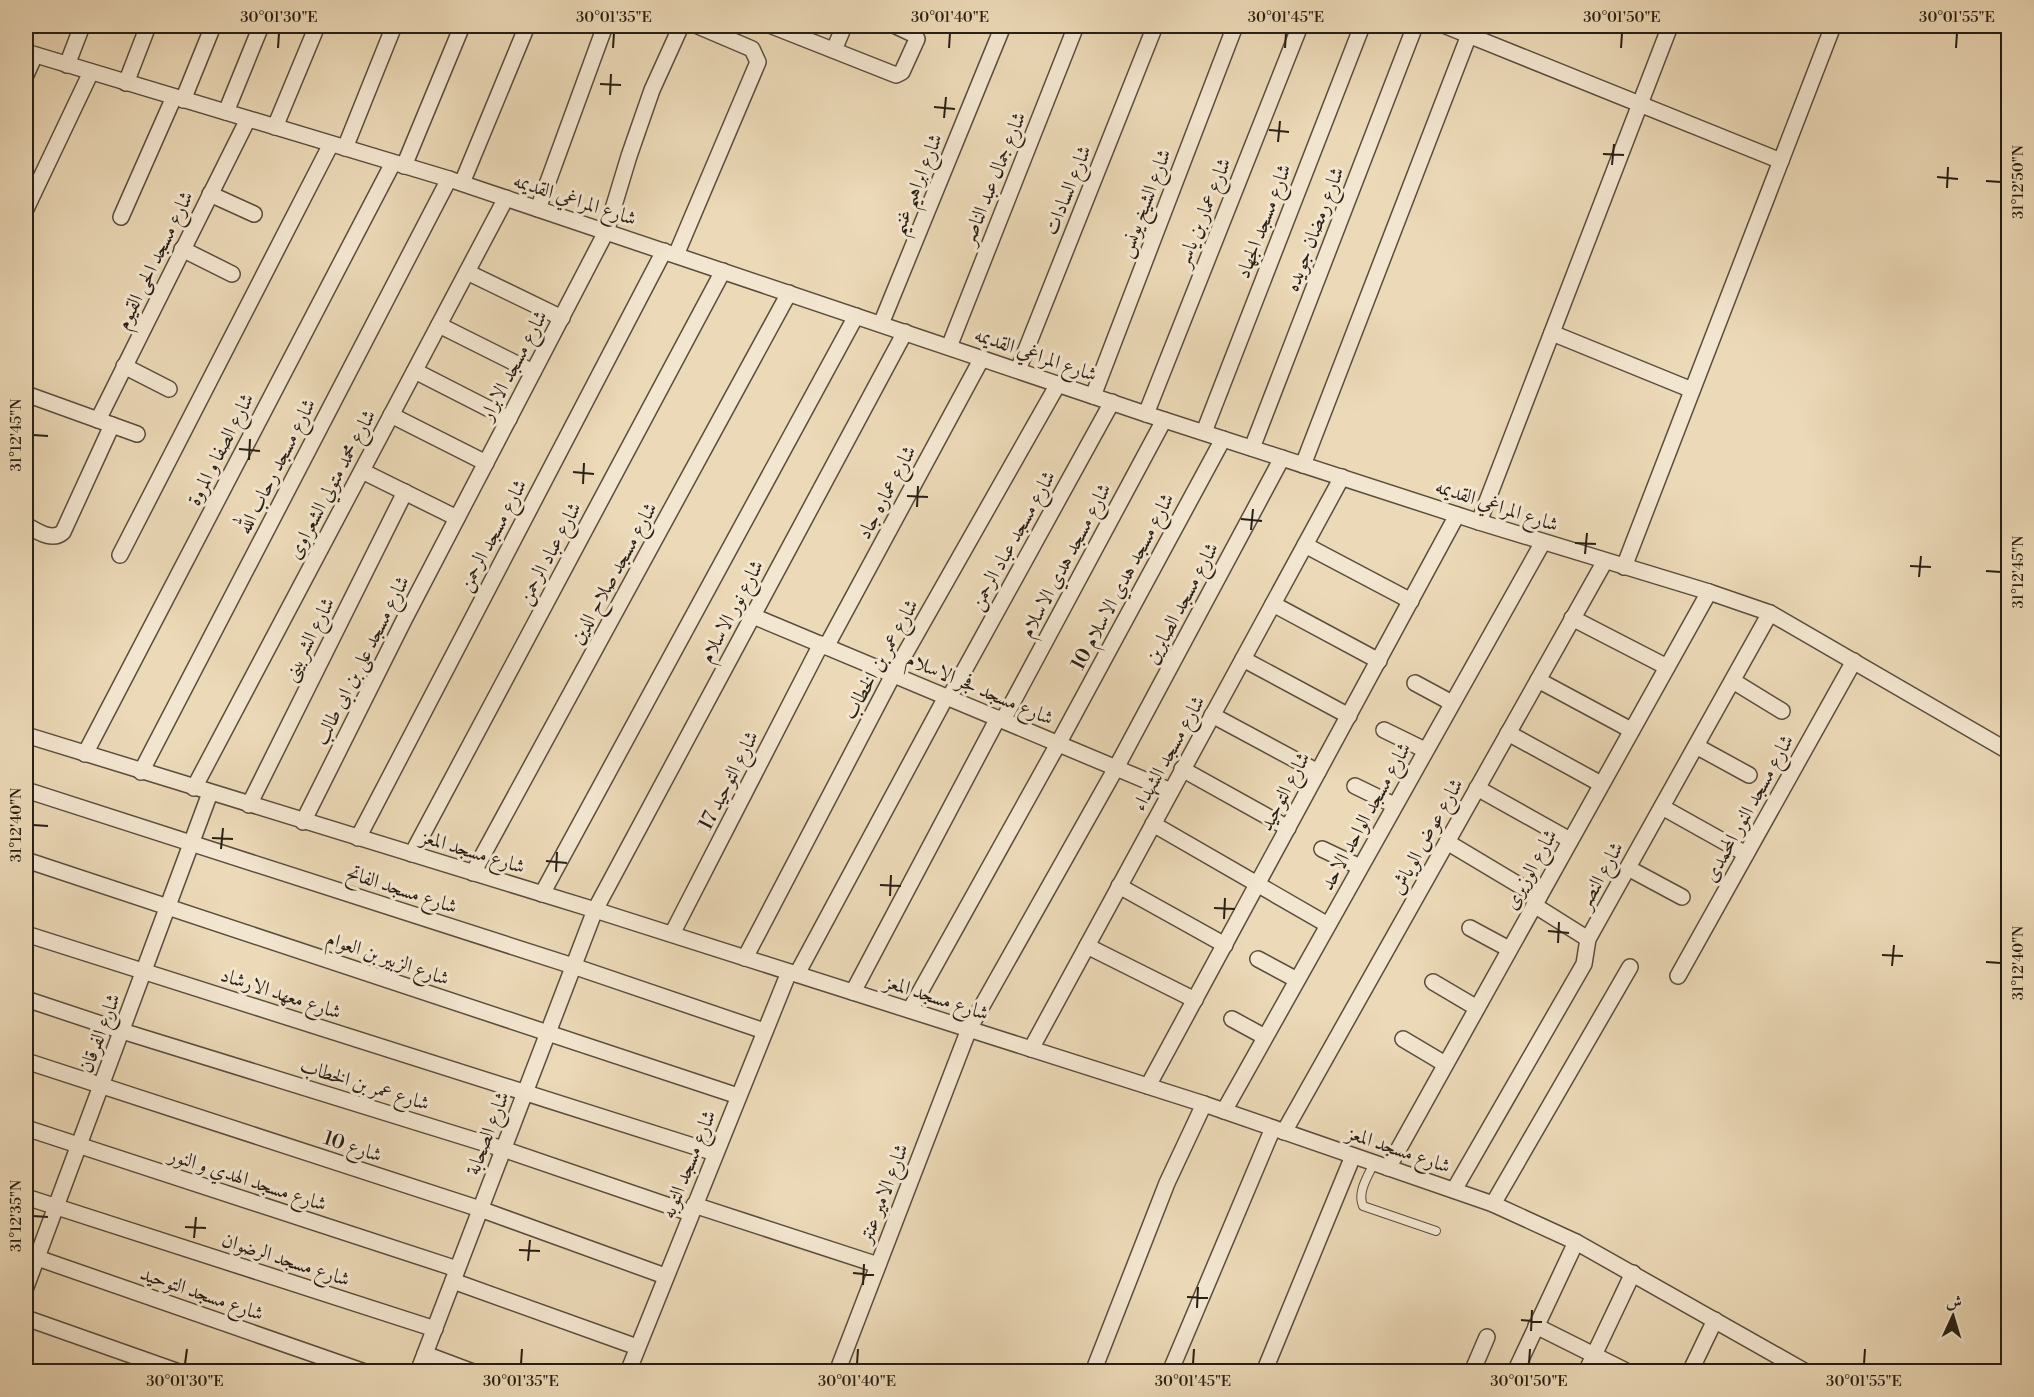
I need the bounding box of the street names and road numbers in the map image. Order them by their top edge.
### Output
street label: شارع جمال عبد الناصر [956,108,1036,252]
street label: شارع ابراهيم غنيم [886,130,955,241]
street label: شارع السادات [1039,142,1101,241]
street label: شارع الشيخ يونس [1113,146,1181,263]
street label: شارع عمار بن ياسر [1171,155,1241,274]
street label: شارع مسجد الجهاد [1231,161,1301,284]
street label: شارع رمضان جويده [1280,164,1354,297]
street label: شارع المراغي القديمه [508,169,639,236]
street label: شارع مسجد الحى القيوم [111,187,203,336]
street label: شارع مسجد الابرار [474,306,557,429]
street label: شارع المراغي القديمه [970,323,1100,392]
street label: شارع الصفا و المروة [182,389,264,512]
street label: شارع مسجد رحاب الله [229,393,326,540]
street label: شارع محمد متولي الشعراوى [282,406,386,566]
street label: شارع عماره جاد [852,441,926,546]
street label: شارع مسجد عباد الرحمن [965,467,1065,617]
street label: شارع مسجد الرحمن [453,475,537,598]
street label: شارع المراغي القديمه [1430,475,1561,542]
street label: شارع مسجد هدي الاسلام [1015,479,1121,644]
street label: شارع مسجد هدي الاسلام 10 [1066,489,1184,676]
street label: شارع عباد الرحمن [513,498,591,611]
street label: شارع مسجد صلاح الدين [565,498,667,651]
street label: شارع مسجد الصابرين [1140,539,1228,671]
street label: شارع نور الاسلام [695,556,773,669]
street label: شارع مسجد على بن ابى طالب [309,572,419,751]
street label: شارع الشربينى [278,593,345,688]
street label: شارع عمر بن الخطاب [838,595,928,726]
street label: شارع مسجد فجر الاسلام [900,647,1057,735]
street label: شارع مسجد الشهداء [1127,692,1215,818]
street label: شارع التوحيد 17 [694,727,768,836]
street label: شارع مسجد النور المحمدى [1698,731,1804,889]
street label: شارع مسجد الواحد الاحد [1315,738,1421,897]
street label: شارع التوحيد [1254,748,1320,837]
street label: شارع عوض الوياش [1385,774,1473,901]
street label: شارع مسجد المعز [414,824,528,884]
street label: شارع الوزيرى [1499,825,1567,916]
street label: شارع النصر [1572,838,1633,917]
street label: شارع مسجد الفاتح [342,861,460,924]
street label: شارع الزبير بن العوام [321,927,452,996]
street label: شارع معهد الارشاد [216,963,344,1029]
street label: شارع مسجد المعز [878,969,992,1031]
street label: شارع الفرقان [74,990,131,1078]
street label: شارع عمر بن الخطاب [296,1054,432,1121]
street label: شارع الصحابة [461,1088,520,1180]
street label: شارع مسجد التوبه [656,1107,726,1224]
street label: شارع مسجد المعز [1340,1120,1454,1184]
street label: شارع 10 [319,1126,385,1172]
street label: شارع الامير عنتر [853,1140,918,1250]
street label: شارع مسجد الهدي و النور [162,1143,330,1222]
street label: شارع مسجد الرضوان [217,1228,353,1297]
street label: شارع مسجد التوحيد [135,1262,267,1331]

